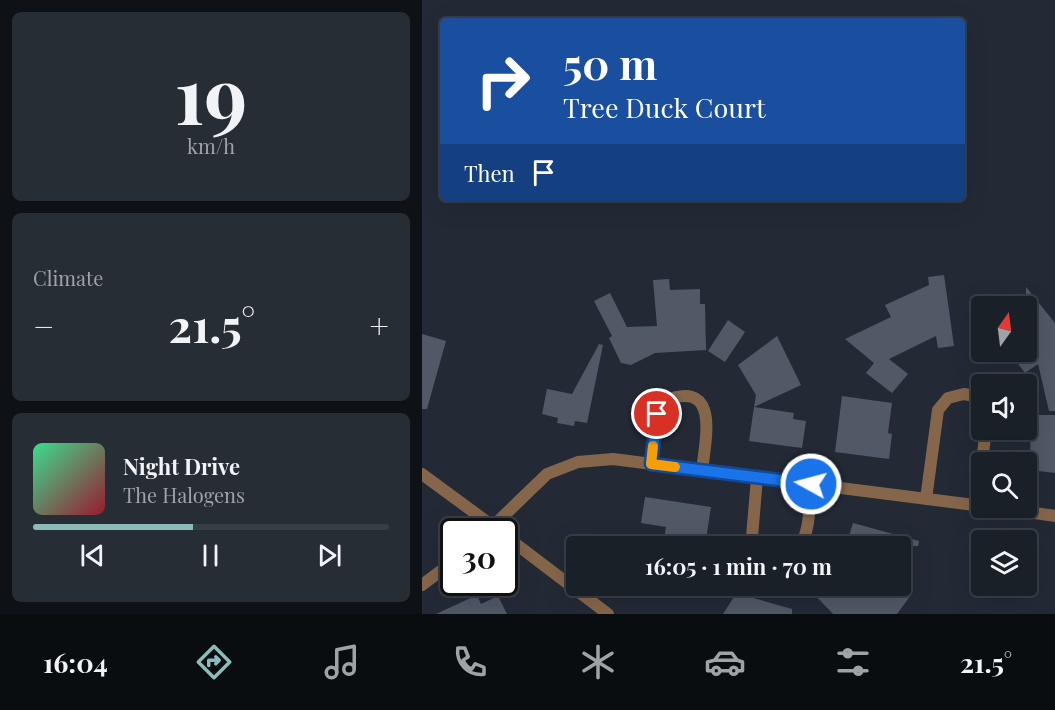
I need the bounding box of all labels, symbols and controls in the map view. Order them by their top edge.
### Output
text: 50 m [563,35,657,91]
text: 19 [174,41,248,145]
icon: right [464,42,542,120]
text: Tree Duck Court [563,89,766,125]
text: km/h [187,132,235,159]
icon: arrive [527,156,560,189]
text: Then [464,158,515,188]
text: Climate [33,264,103,291]
text: 21.5° [169,294,255,354]
north arrow [971,296,1037,362]
map controls [971,296,1037,596]
text: − [33,303,54,347]
text: + [370,303,389,347]
button: sound [971,374,1037,440]
pin [631,388,682,439]
icon: arrive [640,397,673,430]
text: Night Drive [123,451,240,481]
position arrow [779,452,843,516]
button: search [971,452,1037,518]
text: The Halogens [123,481,245,508]
speed limit sign: 30 [440,518,518,596]
button: layers [971,530,1037,596]
icon: previous [76,539,109,572]
icon: pause [194,539,227,572]
icon: next [313,539,346,572]
text: 16:05 · 1 min · 70 m [645,551,832,581]
icon: directions [193,641,235,683]
icon: music [321,641,363,683]
icon: phone [449,641,491,683]
icon: climate [577,641,619,683]
icon: car [704,641,746,683]
icon: filters [832,641,874,683]
text: 16:04 [43,644,108,680]
text: 21.5° [960,644,1012,680]

